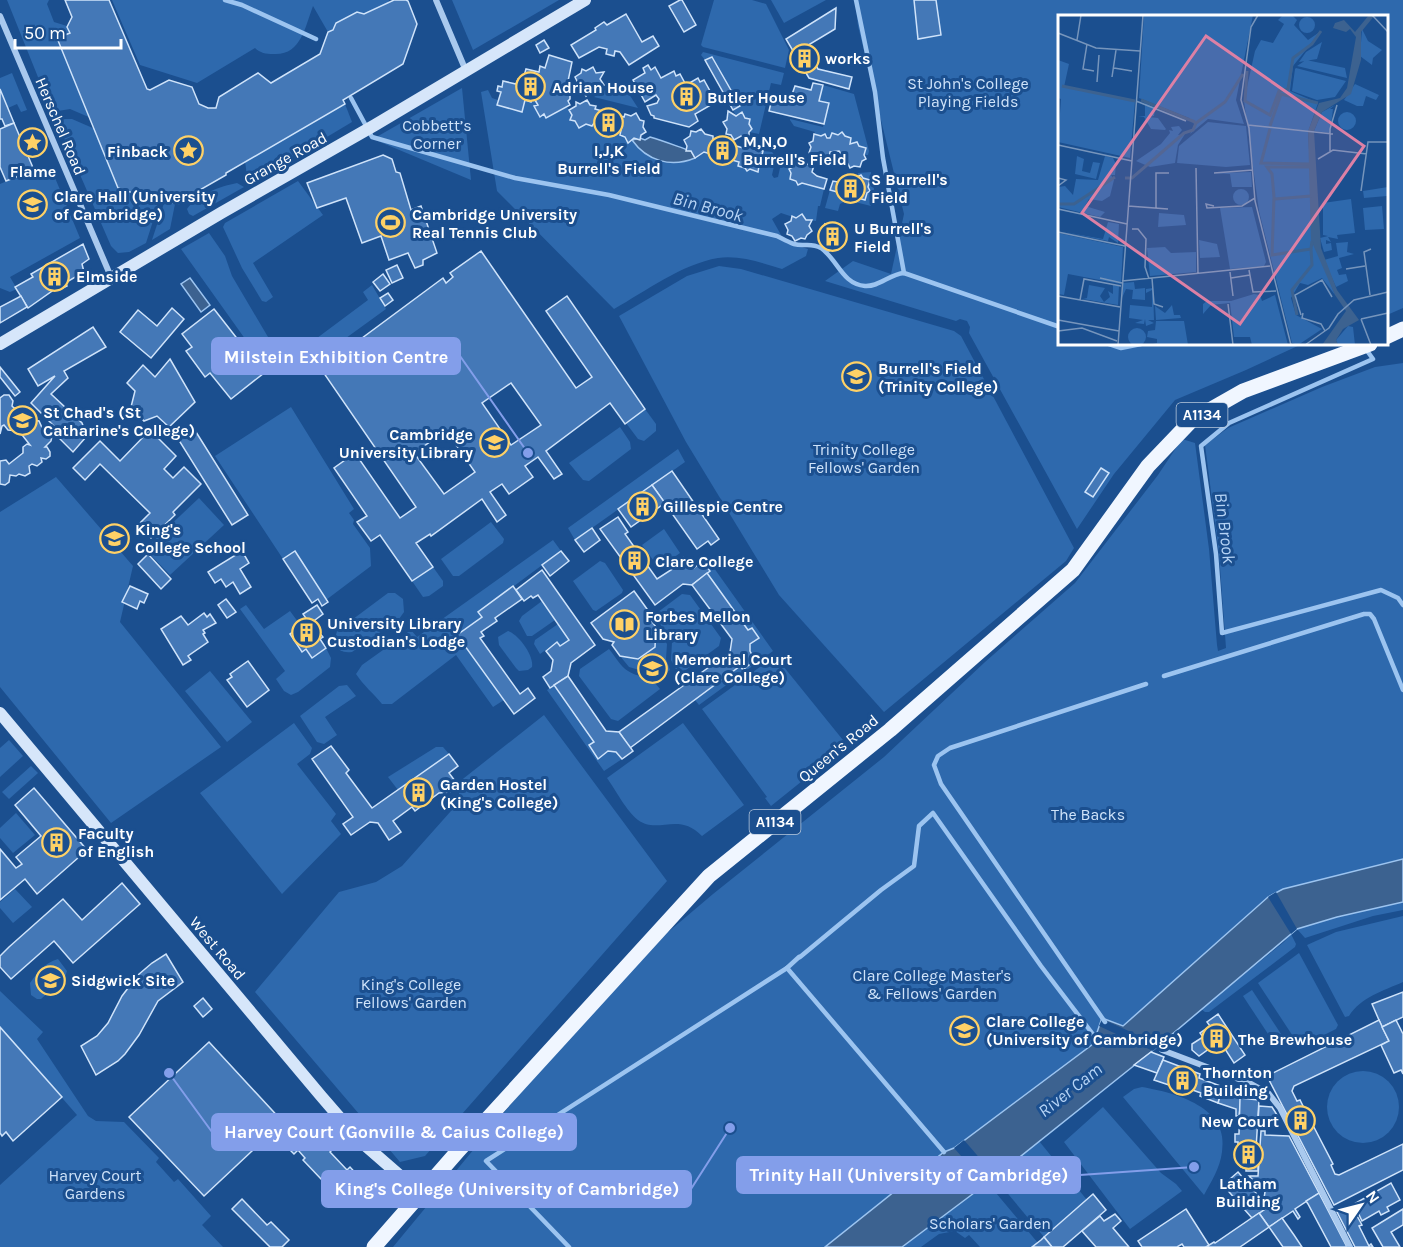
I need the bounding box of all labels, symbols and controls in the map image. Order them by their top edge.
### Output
scale bar [15,12,122,50]
inset map [1058,15,1388,345]
text: 50 m [24,22,66,44]
building icon: works [788,42,820,74]
place label: works [825,49,870,68]
building icon: Adrian House [515,71,547,103]
street label: Herschel Road [31,74,90,178]
park label: St John's College Playing Fields [907,74,1029,111]
place label: Adrian House [552,78,654,97]
building icon: Butler House [670,81,702,113]
place label: Butler House [707,88,805,107]
building icon: I,J,K Burrell's Field [593,106,625,138]
park label: Cobbett’s Corner [402,116,472,153]
place icon: Flame [17,127,49,159]
street label: Grange Road [240,128,330,189]
place label: M,N,O Burrell's Field [743,132,847,169]
building icon: M,N,O Burrell's Field [706,134,738,166]
place icon: Finback [173,135,205,167]
place label: I,J,K Burrell's Field [557,141,661,178]
place label: Finback [107,142,169,161]
place label: Flame [10,162,56,181]
place label: S Burrell's Field [871,170,948,207]
building icon: S Burrell's Field [834,172,866,204]
place label: Clare Hall (University of Cambridge) [54,187,215,224]
water label: Bin Brook [671,187,746,227]
school or university icon: Clare Hall (University of Cambridge) [17,189,49,221]
place label: Cambridge University Real Tennis Club [412,205,577,242]
sports icon: Cambridge University Real Tennis Club [375,207,407,239]
place label: U Burrell's Field [854,219,932,256]
building icon: U Burrell's Field [817,221,849,253]
building icon: Elmside [39,260,71,292]
place label: Elmside [76,267,137,286]
callout: Milstein Exhibition Centre [212,338,460,374]
text: Milstein Exhibition Centre [224,346,448,368]
place label: Burrell's Field (Trinity College) [878,359,998,396]
school or university icon: Burrell's Field (Trinity College) [841,361,873,393]
place label: St Chad's (St Catharine's College) [43,403,195,440]
road number: A1134 [1176,403,1228,427]
school or university icon: St Chad's (St Catharine's College) [6,405,38,437]
place label: Cambridge University Library [339,425,473,462]
school or university icon: Cambridge University Library [478,427,510,459]
park label: Trinity College Fellows' Garden [808,440,920,477]
building icon: Gillespie Centre [626,490,658,522]
water label: Bin Brook [1210,491,1240,566]
place label: Gillespie Centre [663,497,783,516]
place label: King's College School [135,520,246,557]
school or university icon: King's College School [98,522,130,554]
building icon: Clare College [618,545,650,577]
place label: Clare College [655,552,753,571]
place label: Forbes Mellon Library [645,607,751,644]
library icon: Forbes Mellon Library [608,609,640,641]
place label: University Library Custodian's Lodge [327,614,465,651]
building icon: University Library Custodian's Lodge [290,616,322,648]
place label: Memorial Court (Clare College) [674,650,792,687]
school or university icon: Memorial Court (Clare College) [637,652,669,684]
street label: Queen's Road [794,710,882,786]
place label: Garden Hostel (King's College) [440,775,558,812]
building icon: Garden Hostel (King's College) [403,777,435,809]
park label: The Backs [1051,805,1125,824]
road number: A1134 [750,810,800,834]
place label: Faculty of English [78,824,154,861]
building icon: Faculty of English [41,826,73,858]
street label: West Road [186,913,250,984]
school or university icon: Sidgwick Site [34,964,66,996]
park label: Clare College Master's & Fellows' Garden [852,966,1012,1003]
place label: Sidgwick Site [71,971,175,990]
park label: King's College Fellows' Garden [355,975,467,1012]
place label: Clare College (University of Cambridge) [986,1012,1183,1049]
school or university icon: Clare College (University of Cambridge) [949,1014,981,1046]
building icon: The Brewhouse [1201,1023,1233,1055]
place label: The Brewhouse [1238,1030,1352,1049]
water label: River Cam [1033,1058,1107,1122]
place label: Thornton Building [1203,1063,1272,1100]
building icon: Thornton Building [1166,1065,1198,1097]
building icon: New Court [1284,1105,1316,1137]
place label: New Court [1201,1112,1279,1131]
callout: Harvey Court (Gonville & Caius College) [212,1114,576,1150]
text: Harvey Court (Gonville & Caius College) [224,1121,564,1143]
building icon: Latham Building [1232,1139,1264,1171]
callout: Trinity Hall (University of Cambridge) [737,1157,1080,1193]
text: Trinity Hall (University of Cambridge) [749,1164,1069,1186]
park label: Harvey Court Gardens [49,1166,141,1203]
callout: King's College (University of Cambridge) [322,1171,691,1207]
place label: Latham Building [1216,1174,1280,1211]
north arrow [1331,1175,1391,1235]
text: King's College (University of Cambridge) [335,1178,679,1200]
text: N [1362,1187,1384,1207]
park label: Scholars' Garden [929,1214,1051,1233]

